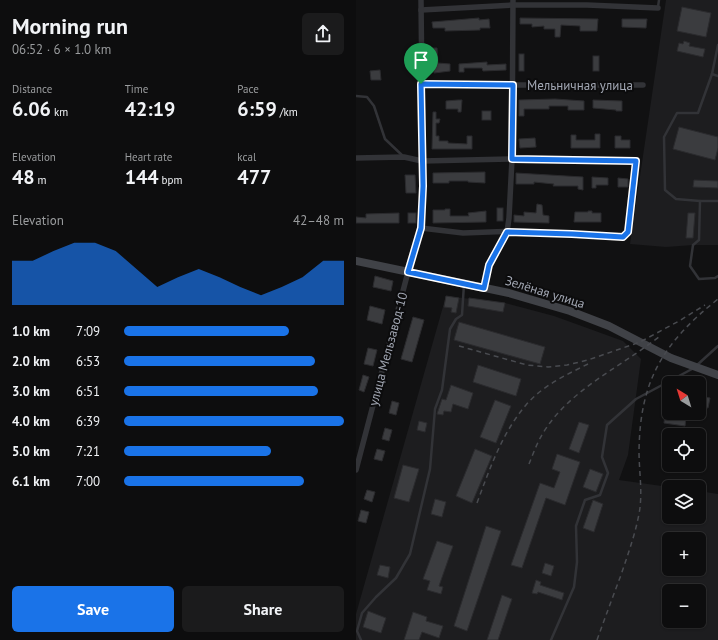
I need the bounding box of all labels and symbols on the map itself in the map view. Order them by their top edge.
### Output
pin [404,43,438,84]
street label: Мельничная улица [527,77,633,94]
street label: Зелёная улица [503,272,587,312]
street label: улица Мельзавод-10 [365,290,411,408]
north arrow [662,376,706,420]

